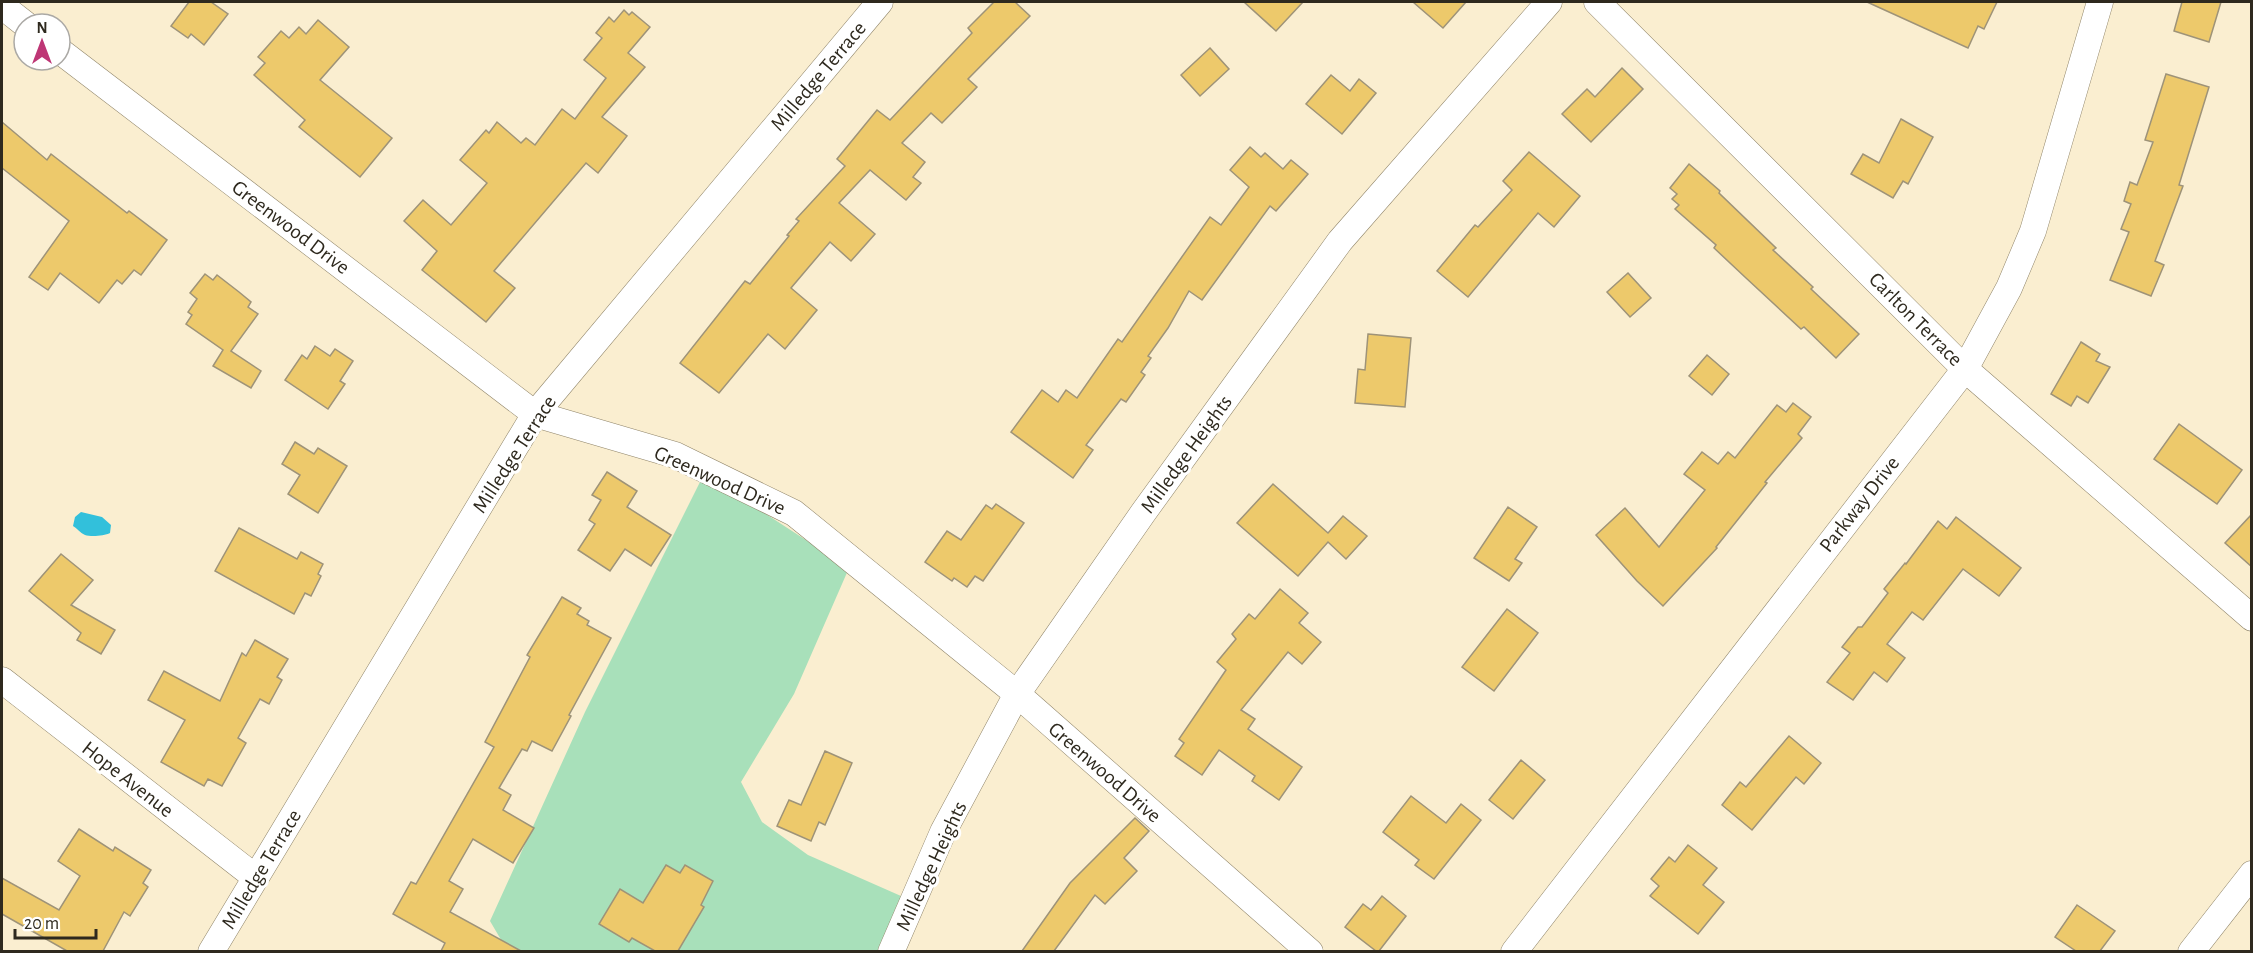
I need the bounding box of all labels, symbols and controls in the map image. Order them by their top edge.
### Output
north arrow [12,12,72,72]
street label: Milledge Terrace [767,18,870,135]
text: N [36,20,48,36]
street label: Greenwood Drive [228,177,353,278]
street label: Carlton Terrace [1865,269,1966,370]
street label: Milledge Heights [1137,391,1236,517]
street label: Milledge Terrace [469,392,560,517]
street label: Greenwood Drive [651,442,789,519]
street label: Parkway Drive [1816,452,1903,556]
street label: Greenwood Drive [1044,718,1165,827]
street label: Hope Avenue [78,737,177,821]
street label: Milledge Heights [892,798,971,934]
street label: Milledge Terrace [218,806,305,933]
scale bar [15,902,96,940]
text: 20 m [24,915,59,933]

